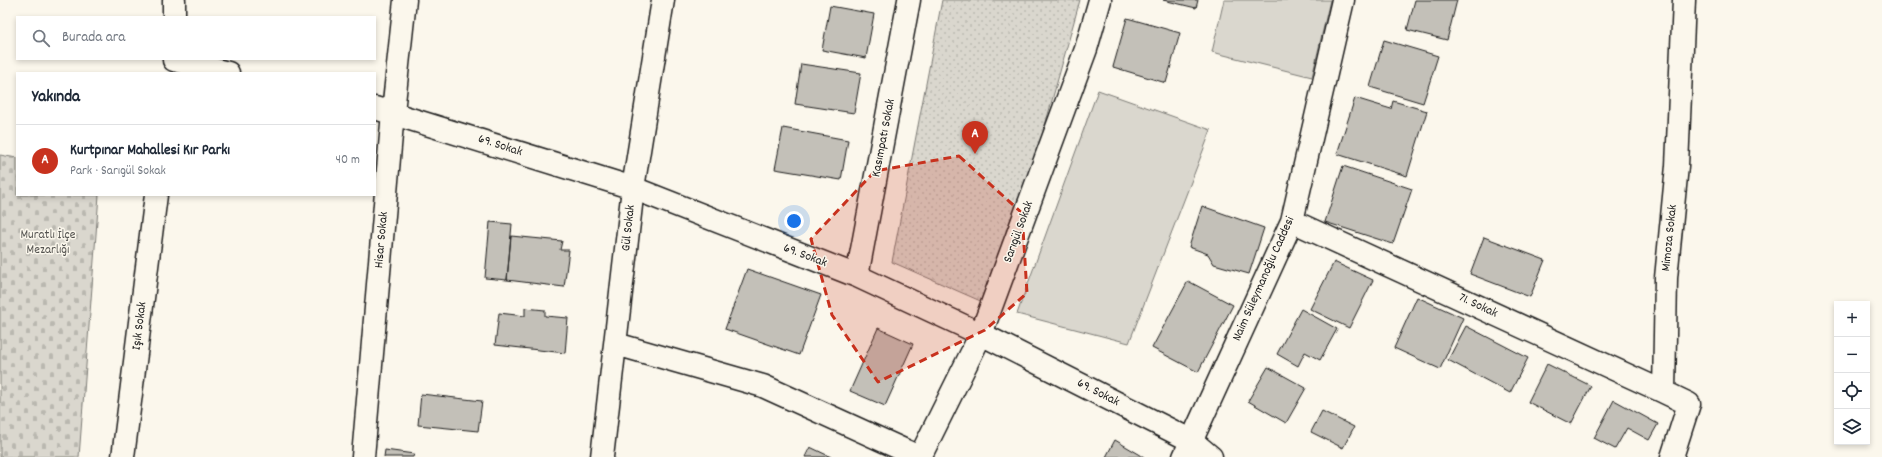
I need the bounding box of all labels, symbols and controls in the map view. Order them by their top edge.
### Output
search box [16,16,376,60]
icon: search [30,27,52,49]
text: Burada ara [62,27,125,49]
text: Yakında [32,86,80,110]
street label: Kasımpatı Sokak [867,97,901,179]
pin: A [962,121,988,154]
street label: 69. Sokak [475,130,525,162]
text: Kurtpınar Mahallesi Kır Parkı [70,140,230,162]
text: A [41,151,49,170]
text: 40 m [336,151,360,170]
text: Park · Sarıgül Sokak [70,162,166,181]
street label: Sarıgül Sokak [999,198,1039,266]
street label: Gül Sokak [617,204,641,252]
street label: Mimoza Sokak [1657,204,1683,272]
street label: Hisar Sokak [370,211,394,269]
your location [784,211,804,231]
street label: Naim Süleymanoğlu Caddesi [1228,213,1300,344]
park label: Muratlı İlçe Mezarlığı [20,226,76,260]
street label: 69. Sokak [780,239,830,273]
street label: 71. Sokak [1455,289,1501,323]
street label: Işık Sokak [128,301,152,351]
map controls [1834,301,1870,445]
button: + [1834,301,1870,337]
button: − [1834,337,1870,373]
button: locate [1834,373,1870,409]
street label: 69. Sokak [1073,374,1123,412]
button: layers [1834,409,1870,445]

